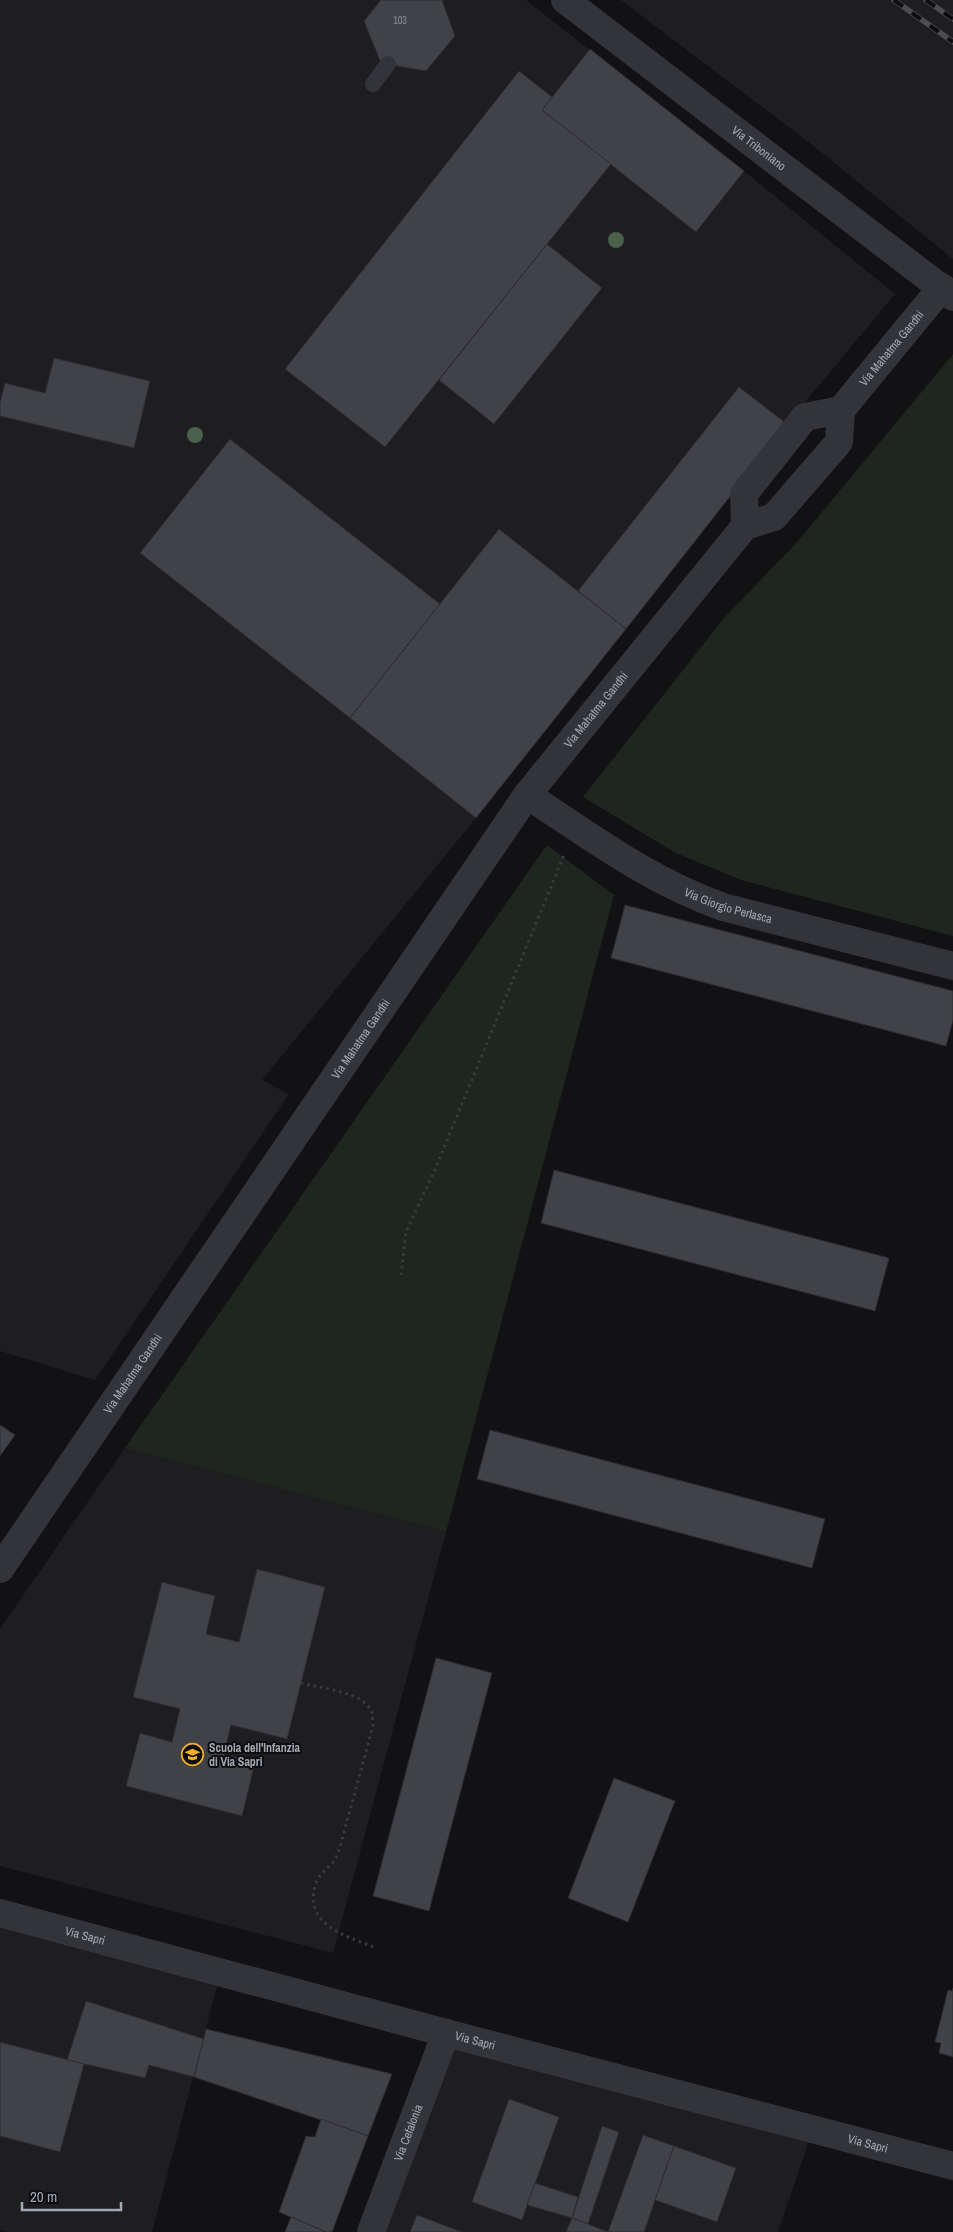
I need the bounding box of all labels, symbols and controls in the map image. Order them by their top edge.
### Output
house number: 103 [393,14,407,27]
street label: Via Triboniano [728,122,789,174]
street label: Via Mahatma Gandhi [856,307,927,390]
street label: Via Mahatma Gandhi [560,668,632,751]
street label: Via Giorgio Perlasca [682,884,774,927]
street label: Via Mahatma Gandhi [328,996,394,1082]
street label: Via Mahatma Gandhi [100,1331,166,1417]
place label: Scuola dell'Infanzia di Via Sapri [209,1740,300,1770]
school or university icon: Scuola dell'Infanzia di Via Sapri [181,1743,205,1767]
street label: Via Sapri [63,1923,107,1949]
street label: Via Sapri [453,2028,497,2054]
street label: Via Cefalonia [390,2102,427,2164]
street label: Via Sapri [846,2131,890,2157]
scale bar [22,2180,121,2212]
text: 20 m [30,2186,57,2207]

